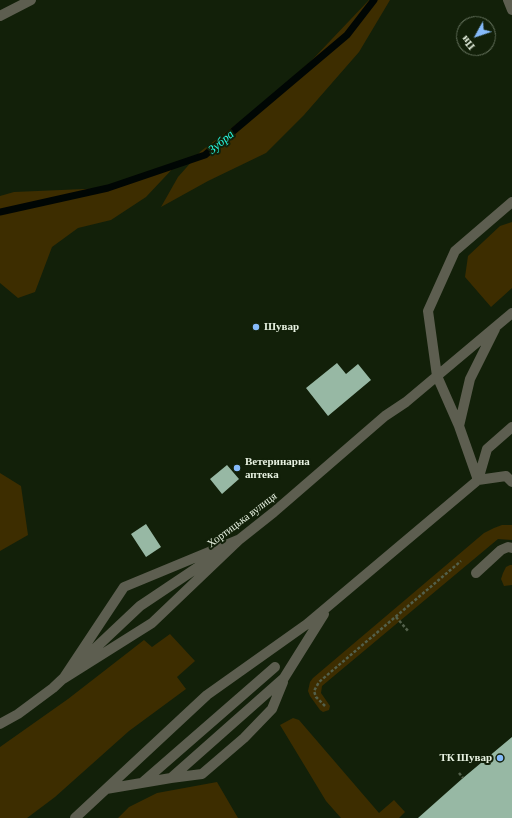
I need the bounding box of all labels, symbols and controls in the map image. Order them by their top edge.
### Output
north arrow [456,16,496,56]
text: Пн [458,34,477,53]
water label: Зубра [205,127,237,157]
place label: Шувар [264,320,299,334]
marker: Шувар [251,322,261,332]
place label: Ветеринарна аптека [245,455,310,481]
marker: Ветеринарна аптека [232,463,242,473]
street label: Хортицька вулиця [204,489,280,551]
place label: ТК Шувар [439,751,492,765]
marker: ТК Шувар [495,753,505,763]

